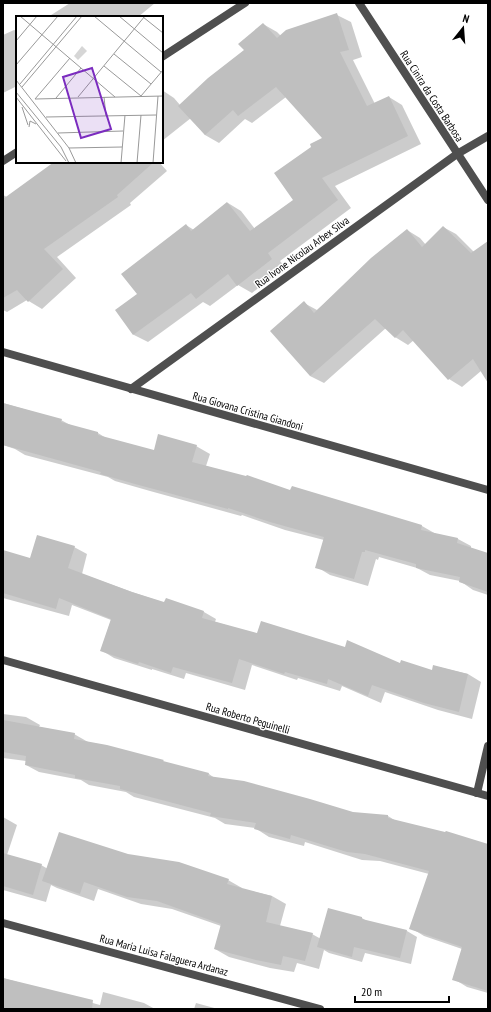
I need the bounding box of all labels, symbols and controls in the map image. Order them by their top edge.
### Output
north arrow [443,8,483,48]
text: N [461,11,471,26]
inset map [16,16,163,163]
street label: Rua Cinira da Costa Barbosa [397,48,467,144]
street label: Rua Ivone Nicolau Arbex Silva [252,213,352,291]
street label: Rua Giovana Cristina Giandoni [191,389,305,433]
street label: Rua Roberto Peguinelli [204,699,292,737]
street label: Rua Maria Luisa Falaguera Ardanaz [98,931,230,979]
scale bar [355,978,449,1004]
text: 20 m [361,984,382,999]

